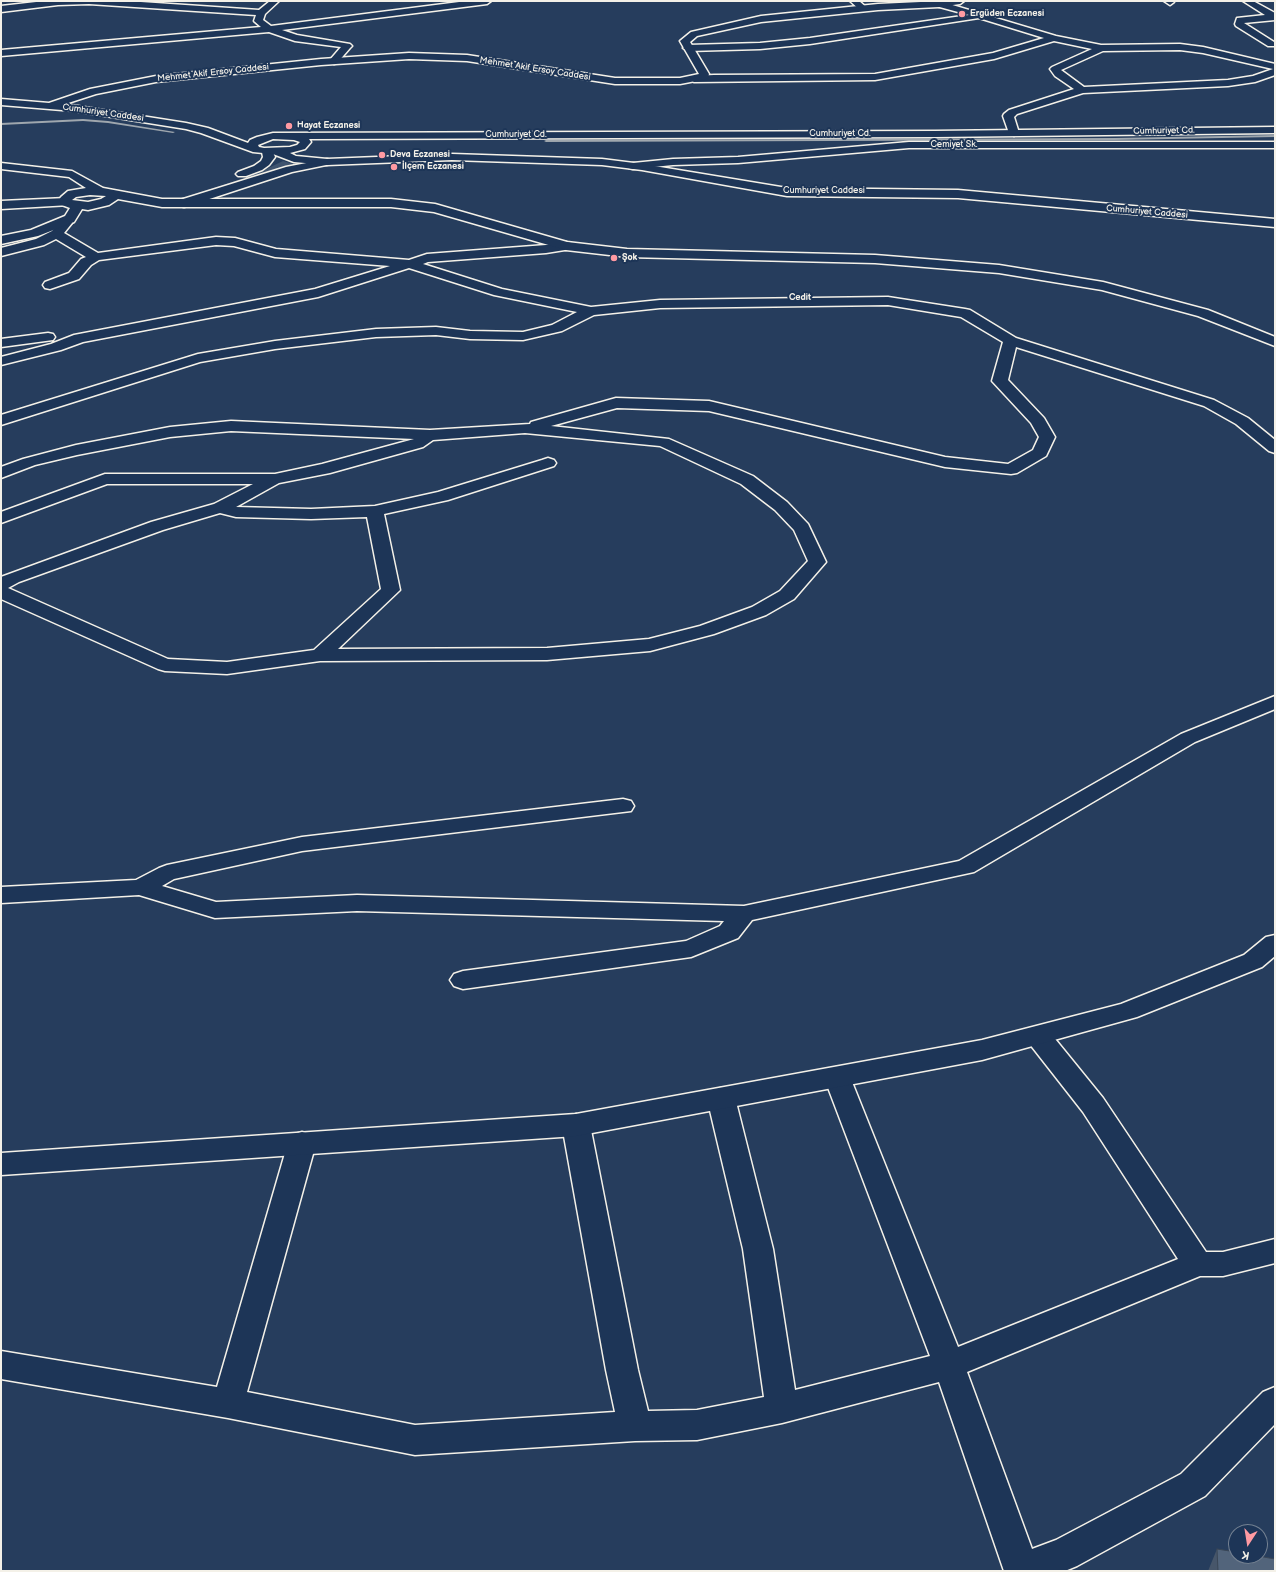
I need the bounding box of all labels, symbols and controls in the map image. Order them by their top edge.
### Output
marker: Ergüden Eczanesi [957,9,967,19]
place label: Ergüden Eczanesi [970,9,1044,19]
street label: Mehmet Akif Ersoy Caddesi [479,55,591,83]
street label: Mehmet Akif Ersoy Caddesi [157,62,269,84]
street label: Cumhuriyet Caddesi [62,102,144,124]
marker: Hayat Eczanesi [284,121,294,131]
place label: Hayat Eczanesi [297,121,360,131]
street label: Cumhuriyet Cd. [1133,125,1195,137]
street label: Cumhuriyet Cd. [809,129,871,139]
street label: Cumhuriyet Cd. [485,130,547,140]
street label: Cemiyet Sk. [930,140,978,150]
marker: Deva Eczanesi [377,150,387,160]
place label: Deva Eczanesi [390,150,450,160]
marker: İlçem Eczanesi [389,162,399,172]
place label: İlçem Eczanesi [402,162,464,172]
street label: Cumhuriyet Caddesi [783,186,865,196]
street label: Cumhuriyet Caddesi [1106,203,1188,221]
marker: Şok [609,253,619,263]
place label: Şok [622,253,637,263]
district label: Cedit [789,293,811,303]
north arrow [1228,1524,1268,1564]
text: K [1241,1548,1251,1562]

